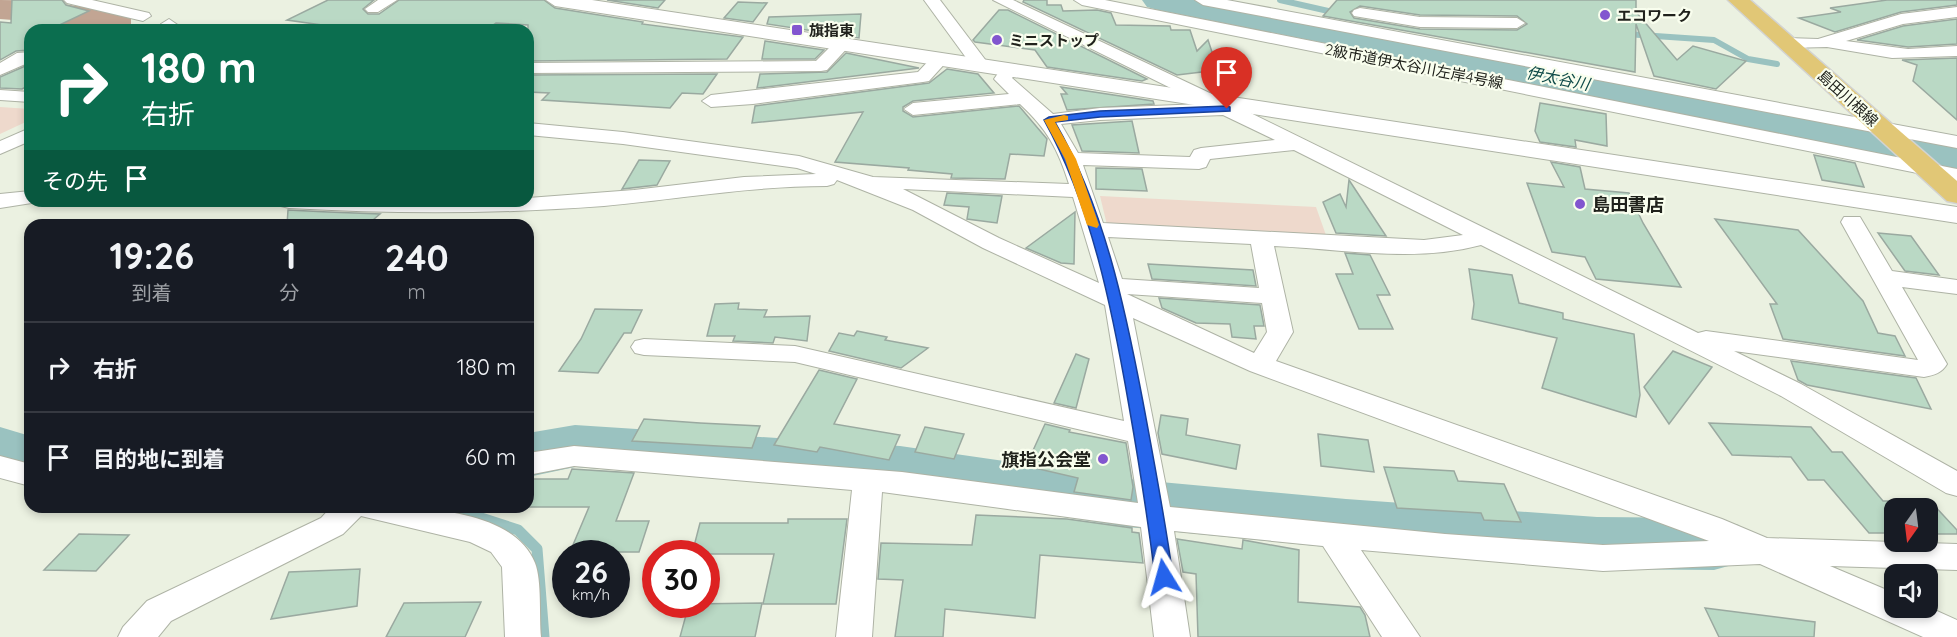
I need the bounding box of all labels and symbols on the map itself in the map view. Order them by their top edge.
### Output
place label: エコワーク [1617,6,1692,25]
marker: エコワーク [1598,8,1612,22]
place label: 旗指東 [809,21,854,40]
marker: 旗指東 [790,23,804,37]
place label: ミニストップ [1009,31,1099,50]
marker: ミニストップ [990,33,1004,47]
street label: 2級市道伊太谷川左岸4号線 [1323,39,1505,93]
pin [1201,47,1252,109]
water label: 伊太谷川 [1525,62,1593,94]
street label: 島田川根線 [1814,66,1882,130]
place label: 島田書店 [1592,193,1664,216]
marker: 島田書店 [1573,197,1587,211]
place label: 旗指公会堂 [1001,448,1091,471]
marker: 旗指公会堂 [1096,452,1110,466]
north arrow [1884,498,1938,552]
speed limit sign: 30 [642,540,720,618]
position arrow [1132,545,1196,609]

